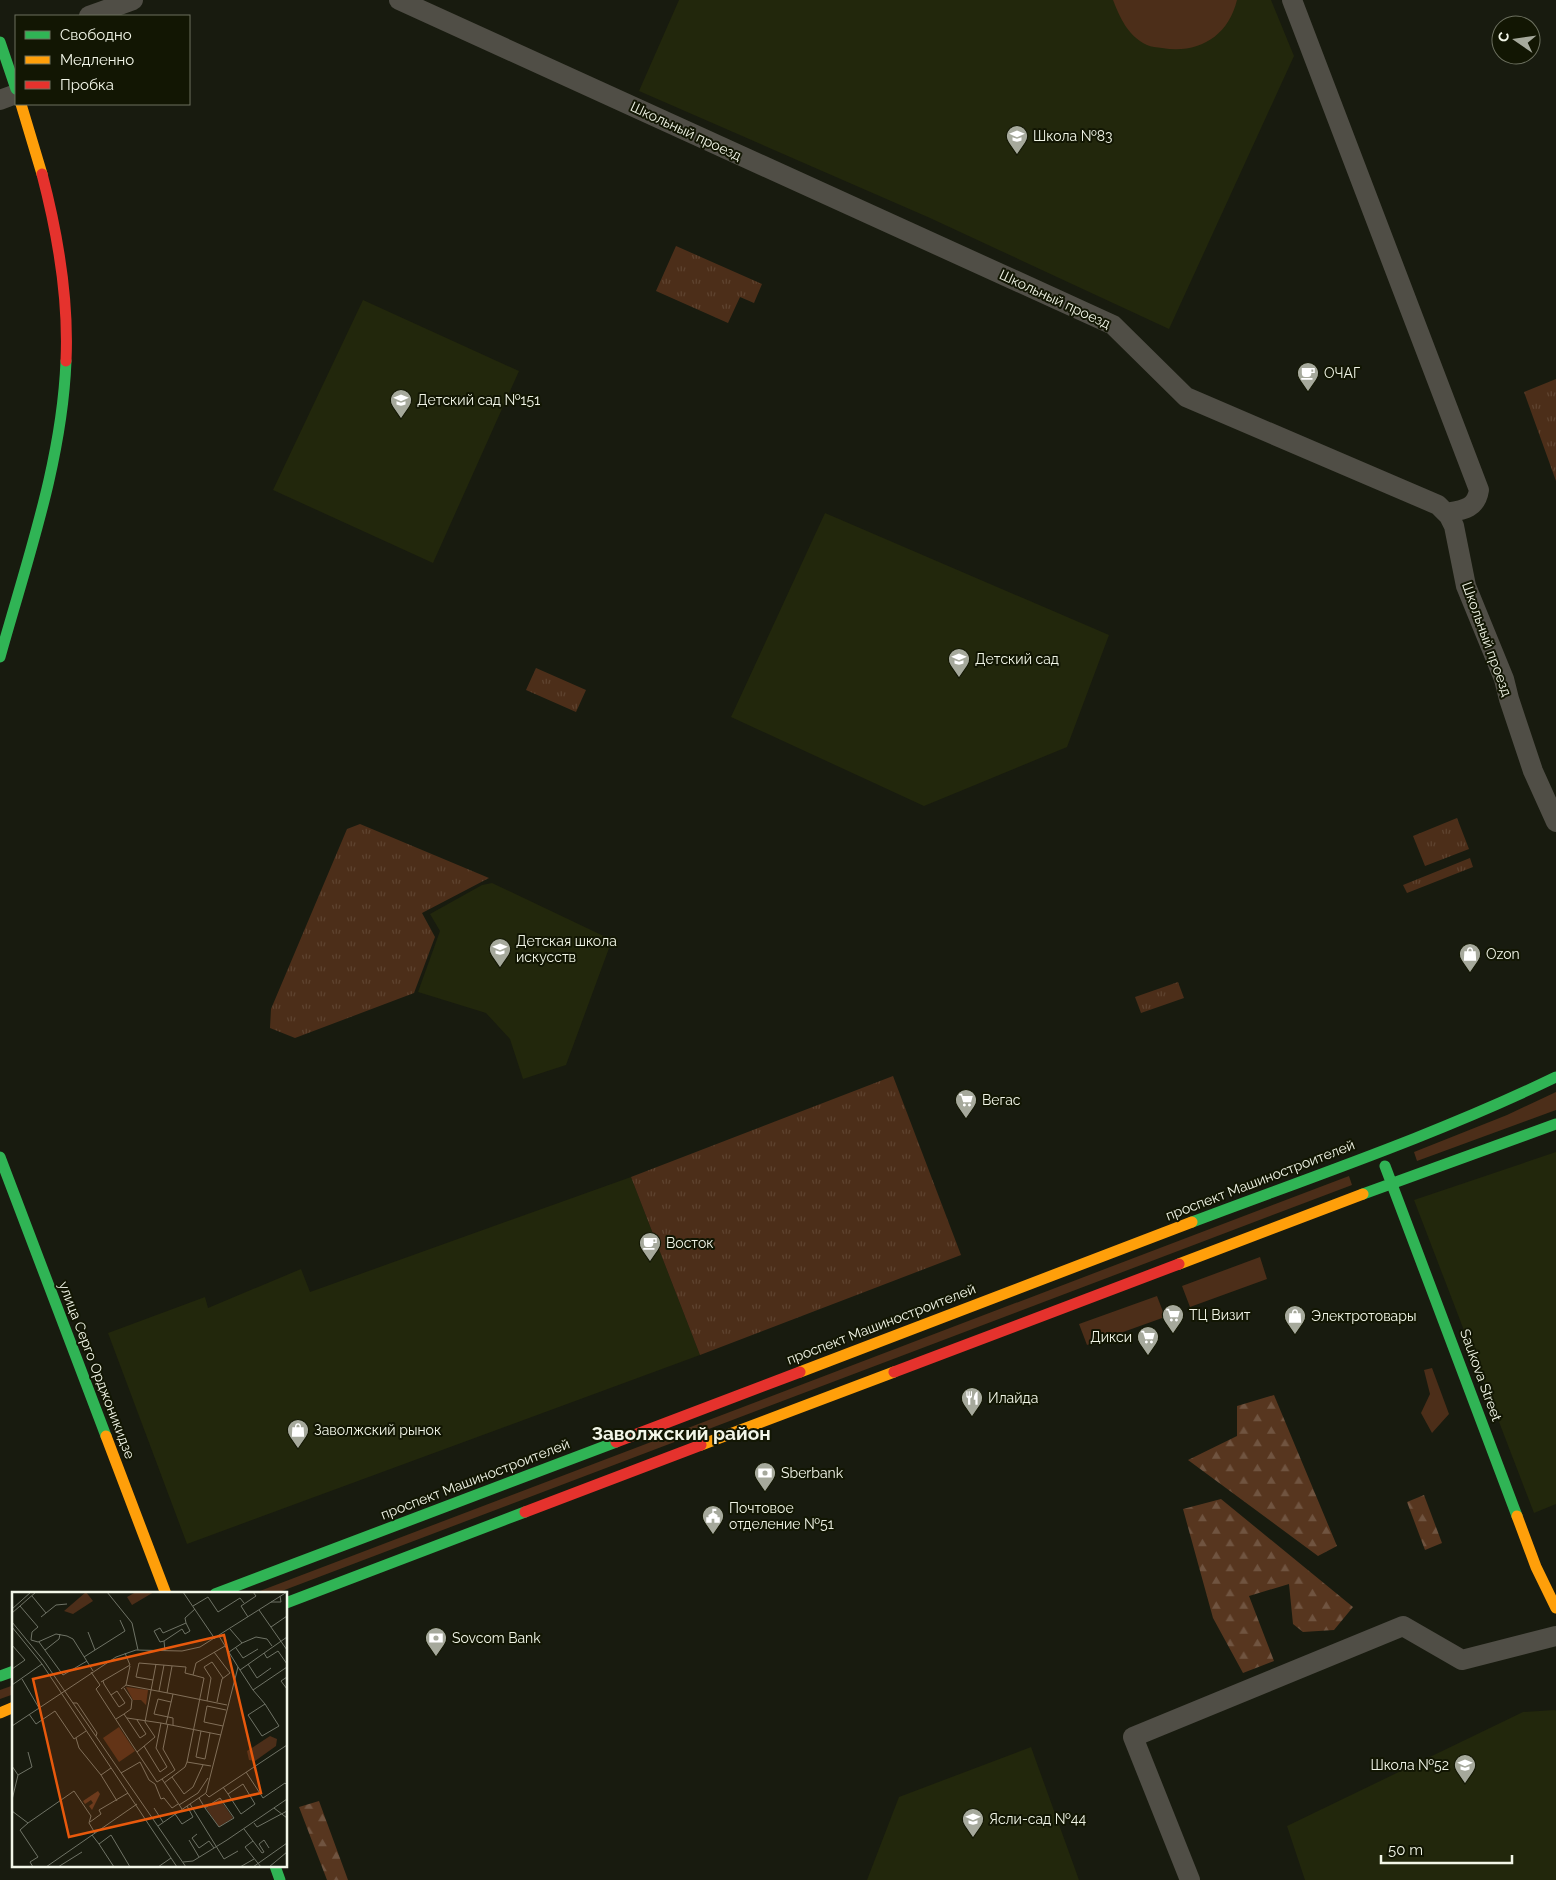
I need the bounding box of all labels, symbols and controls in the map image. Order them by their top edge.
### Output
legend [15,15,190,105]
north arrow [1491,15,1541,65]
text: Свободно [60,26,132,44]
text: С [1494,30,1512,44]
text: Медленно [60,51,134,69]
text: Пробка [60,76,114,94]
street label: Школьный проезд [628,98,744,164]
school or university icon: Школа №83 [1005,124,1029,155]
place label: Школа №83 [1033,128,1112,144]
street label: Школьный проезд [997,266,1113,332]
cafe icon: ОЧАГ [1296,361,1320,392]
place label: ОЧАГ [1324,365,1360,381]
school or university icon: Детский сад №151 [389,388,413,419]
place label: Детский сад №151 [417,392,540,408]
street label: Школьный проезд [1459,580,1515,698]
school or university icon: Детский сад [947,647,971,678]
place label: Детский сад [975,651,1059,667]
place label: Детская школа искусств [516,933,617,965]
school or university icon: Детская школа искусств [488,937,512,968]
shop icon: Ozon [1458,942,1482,973]
place label: Ozon [1486,946,1520,962]
supermarket icon: Вегас [954,1088,978,1119]
place label: Вегас [982,1092,1021,1108]
street label: проспект Машиностроителей [1163,1136,1357,1224]
cafe icon: Восток [638,1231,662,1262]
place label: Восток [666,1235,714,1251]
street label: улица Серго Орджоникидзе [56,1279,138,1461]
street label: проспект Машиностроителей [784,1280,978,1368]
supermarket icon: ТЦ Визит [1161,1303,1185,1334]
shop icon: Электротовары [1283,1304,1307,1335]
place label: ТЦ Визит [1189,1307,1251,1323]
place label: Электротовары [1311,1308,1416,1324]
supermarket icon: Дикси [1136,1325,1160,1356]
street label: Saukova Street [1457,1327,1505,1424]
place label: Дикси [1090,1329,1132,1345]
restaurant icon: Илайда [960,1386,984,1417]
place label: Илайда [988,1390,1038,1406]
shop icon: Заволжский рынок [286,1418,310,1449]
place label: Заволжский рынок [314,1422,441,1438]
district label: Заволжский район [591,1422,771,1444]
street label: проспект Машиностроителей [378,1435,572,1523]
bank icon: Sberbank [753,1461,777,1492]
place label: Sberbank [781,1465,844,1481]
place label: Почтовое отделение №51 [729,1500,834,1532]
public building icon: Почтовое отделение №51 [701,1504,725,1535]
inset map [12,1592,288,1868]
bank icon: Sovcom Bank [424,1626,448,1657]
place label: Sovcom Bank [452,1630,541,1646]
school or university icon: Школа №52 [1453,1753,1477,1784]
place label: Школа №52 [1370,1757,1449,1773]
school or university icon: Ясли-сад №44 [961,1807,985,1838]
place label: Ясли-сад №44 [989,1811,1086,1827]
scale bar [1381,1832,1512,1864]
text: 50 m [1388,1841,1423,1859]

